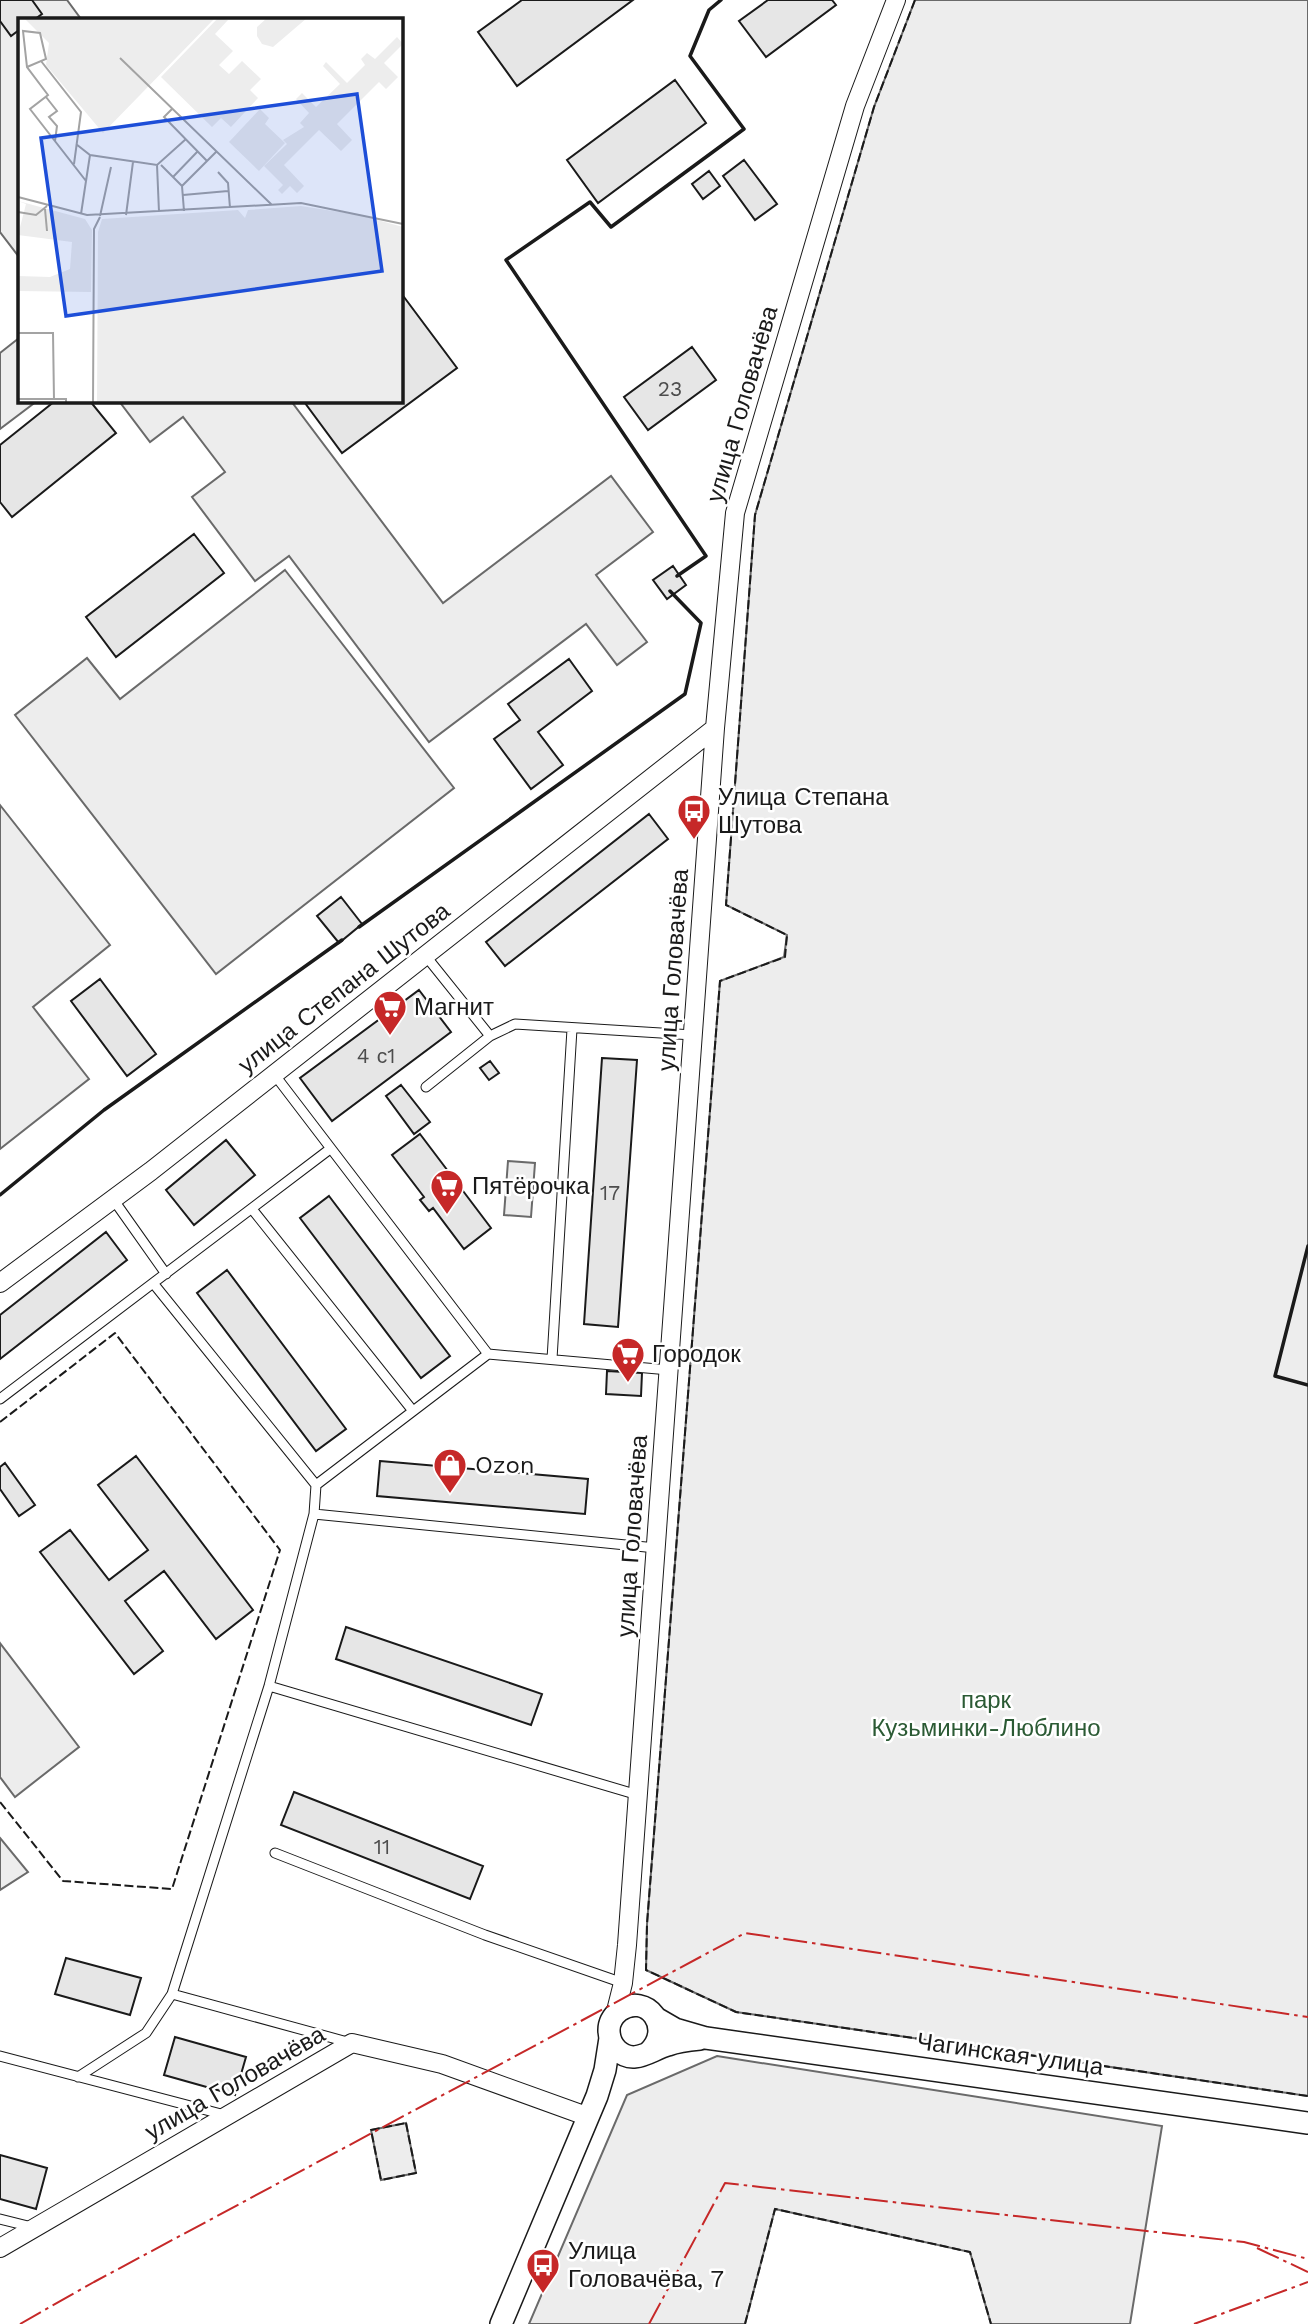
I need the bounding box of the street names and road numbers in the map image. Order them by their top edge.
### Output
street label: улица Головачёва [701,302,784,505]
street label: улица Головачёва [652,867,694,1072]
street label: улица Степана Шутова [233,896,456,1079]
street label: улица Головачёва [611,1433,653,1638]
street label: улица Головачёва [140,2020,330,2146]
street label: Чагинская улица [915,2027,1106,2081]

